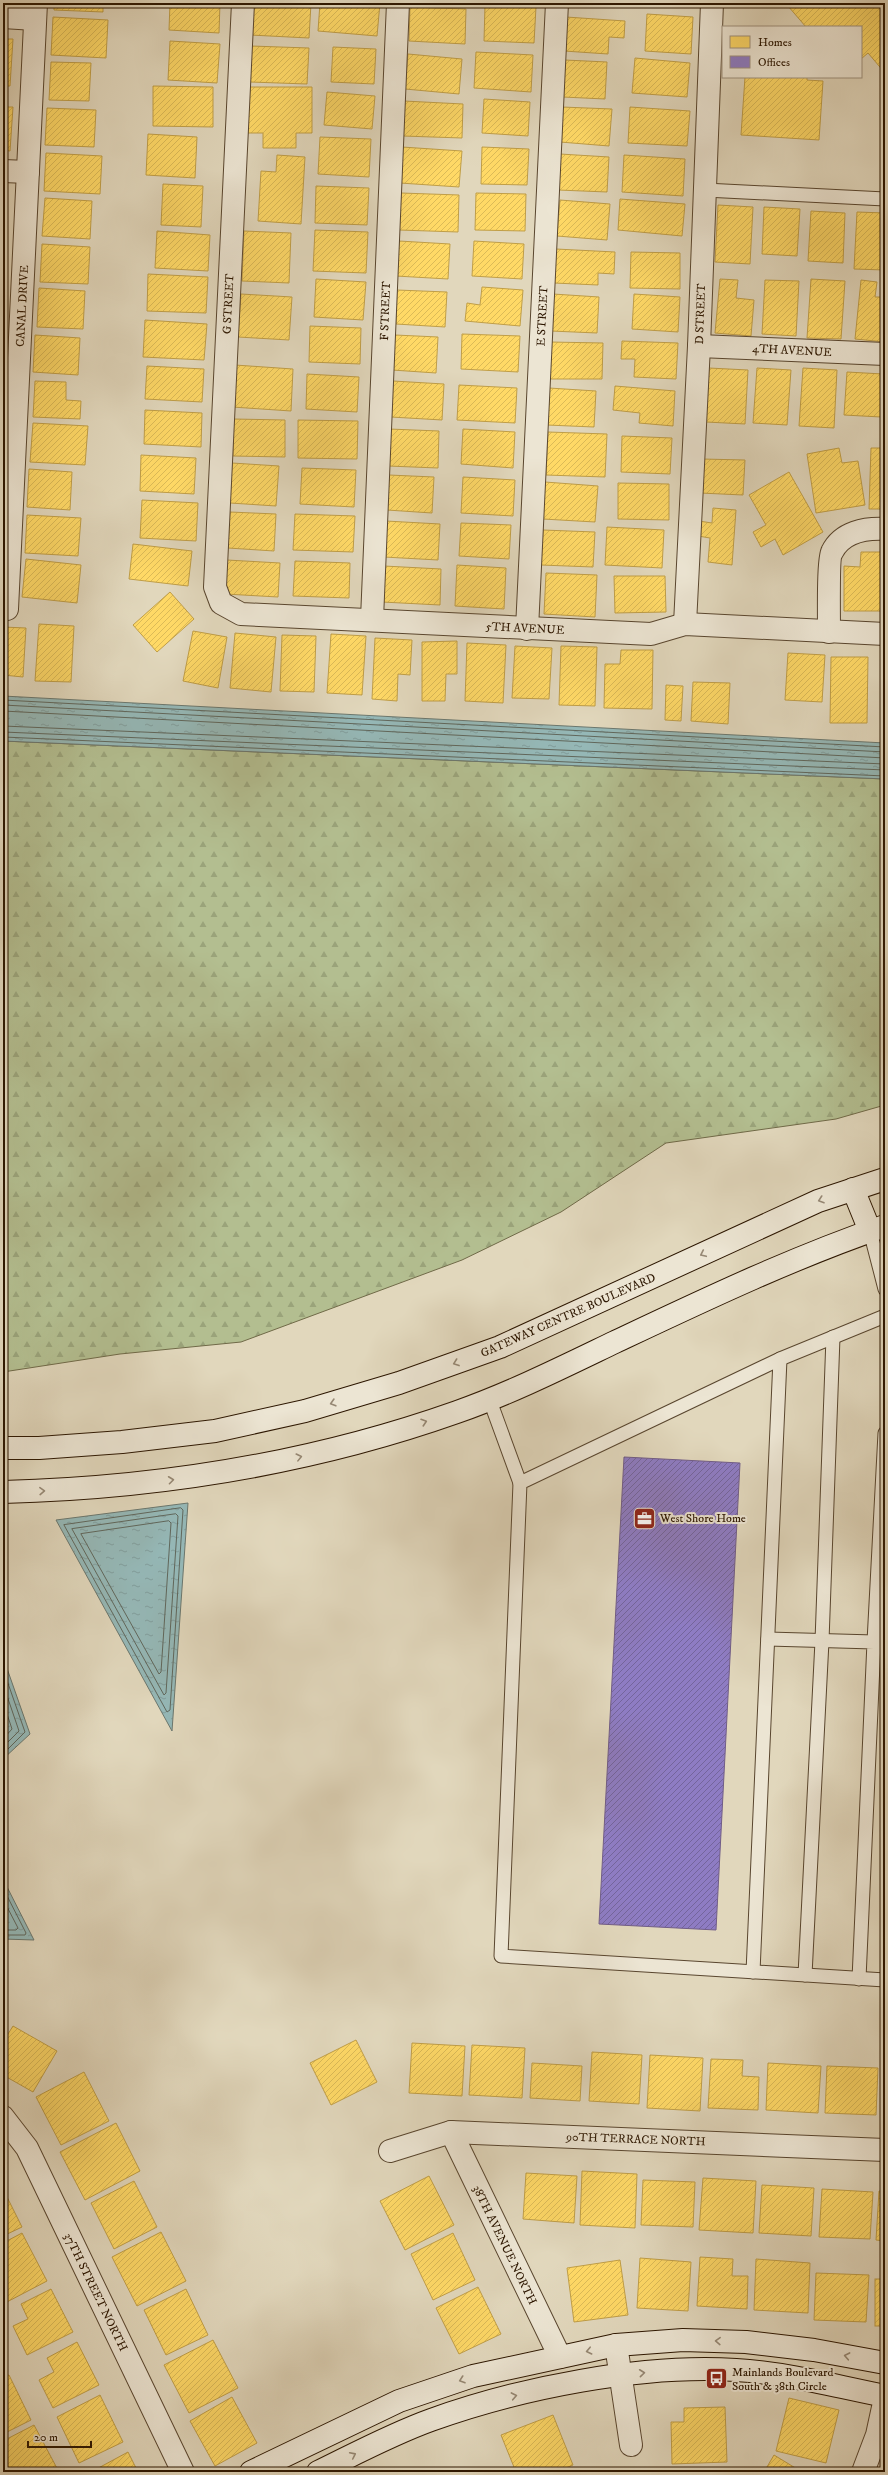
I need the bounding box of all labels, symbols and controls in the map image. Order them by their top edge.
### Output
legend [722,26,862,78]
text: Homes [758,35,792,50]
text: Offices [758,55,790,70]
street label: CANAL DRIVE [13,264,32,347]
street label: G STREET [219,273,238,335]
street label: F STREET [377,281,394,341]
street label: D STREET [692,283,709,345]
street label: E STREET [533,285,552,347]
street label: 4TH AVENUE [752,341,833,360]
street label: 5TH AVENUE [485,619,565,638]
one-way arrow [818,1195,825,1204]
one-way arrow [700,1249,707,1257]
street label: GATEWAY CENTRE BOULEVARD [478,1270,658,1361]
one-way arrow [453,1358,460,1366]
one-way arrow [329,1398,336,1407]
one-way arrow [421,1418,428,1427]
one-way arrow [295,1453,302,1462]
one-way arrow [168,1476,175,1485]
one-way arrow [39,1487,45,1495]
office icon: West Shore Home [632,1505,658,1531]
place label: West Shore Home [659,1511,746,1526]
street label: 90TH TERRACE NORTH [565,2130,706,2149]
street label: 38TH AVENUE NORTH [469,2183,540,2307]
street label: 37TH STREET NORTH [60,2231,131,2354]
one-way arrow [715,2337,721,2345]
one-way arrow [585,2346,592,2354]
one-way arrow [844,2352,850,2361]
place label: Mainlands Boulevard South & 38th Circle [732,2365,833,2394]
bus stop icon: Mainlands Boulevard South & 38th Circle [703,2366,729,2392]
one-way arrow [639,2369,645,2378]
one-way arrow [459,2375,466,2384]
one-way arrow [511,2392,517,2400]
scale bar [28,2423,91,2449]
text: 20 m [34,2430,58,2445]
one-way arrow [349,2452,356,2460]

